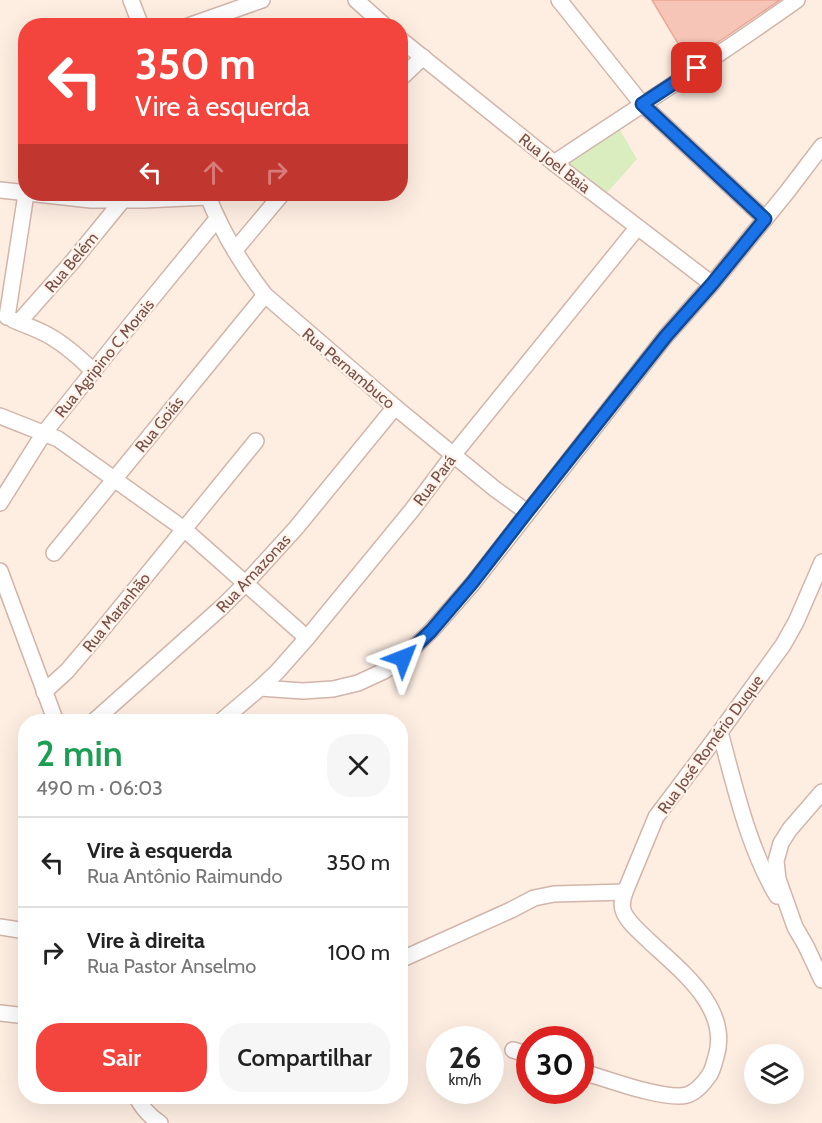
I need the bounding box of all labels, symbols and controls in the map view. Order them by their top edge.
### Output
text: 350 m [135,38,256,90]
icon: left [36,42,114,120]
pin [671,42,722,93]
icon: arrive [680,51,713,84]
text: Vire à esquerda [135,90,310,123]
street label: Rua Joel Baia [515,130,595,197]
icon: left [134,156,167,189]
icon: ahead [197,156,230,189]
icon: right [260,156,293,189]
street label: Rua Belém [41,228,102,296]
street label: Rua Agripino C Morais [51,295,158,421]
street label: Rua Pernambuco [298,324,399,413]
street label: Rua Goiás [131,392,188,456]
street label: Rua Pará [409,451,460,509]
street label: Rua Amazonas [212,530,295,616]
street label: Rua Maranhão [79,569,154,656]
position arrow [371,626,435,690]
street label: Rua José Romério Duque [654,671,767,817]
text: 2 min [36,731,123,775]
button: close [327,734,390,797]
text: 490 m · 06:03 [36,776,163,800]
text: Vire à esquerda [87,837,232,864]
icon: left [36,846,69,879]
text: 350 m [327,849,390,876]
text: Rua Antônio Raimundo [87,864,282,888]
text: Vire à direita [87,927,205,954]
icon: right [36,936,69,969]
text: 100 m [328,939,390,966]
text: Rua Pastor Anselmo [87,954,256,978]
button: Sair [36,1023,207,1092]
button: Compartilhar [219,1023,390,1092]
speed limit sign: 30 [516,1026,594,1104]
text: 26 [449,1039,481,1076]
map controls [744,1044,804,1104]
button: layers [744,1044,804,1104]
text: km/h [449,1071,481,1089]

